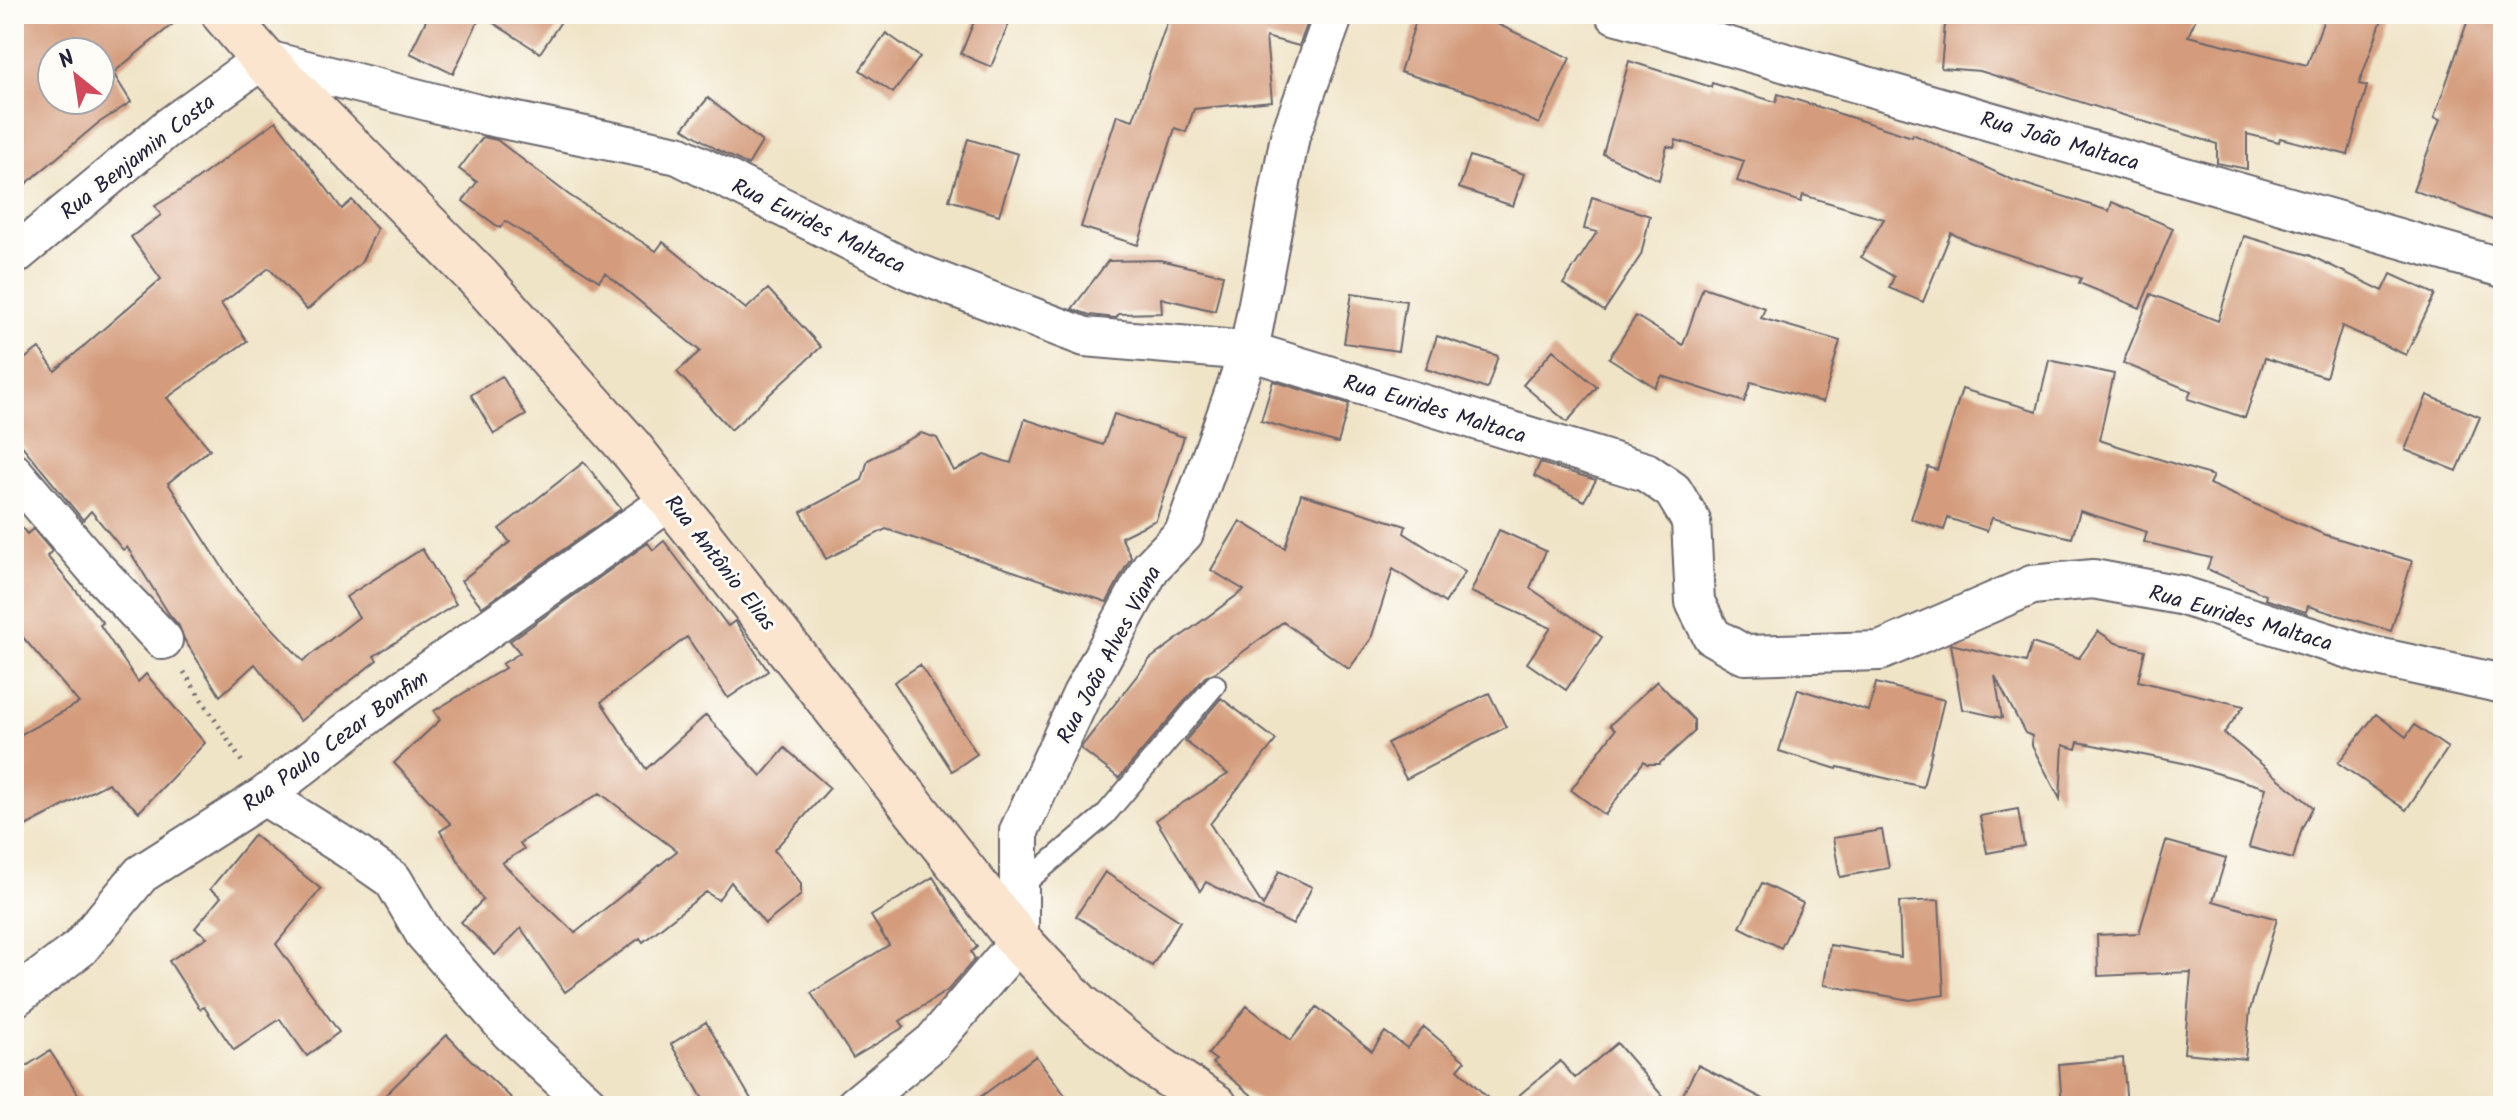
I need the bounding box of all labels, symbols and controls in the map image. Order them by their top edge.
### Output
north arrow [36,36,116,116]
text: N [52,42,82,79]
street label: Rua Benjamin Costa [53,86,224,230]
street label: Rua João Maltaca [1976,103,2143,182]
street label: Rua Eurides Maltaca [725,170,911,285]
street label: Rua Eurides Maltaca [1338,366,1530,455]
street label: Rua Antônio Elias [654,488,784,640]
street label: Rua João Alves Viana [1048,560,1172,751]
street label: Rua Eurides Maltaca [2144,576,2336,662]
street label: Rua Paulo Cezar Bonfim [236,662,437,822]

